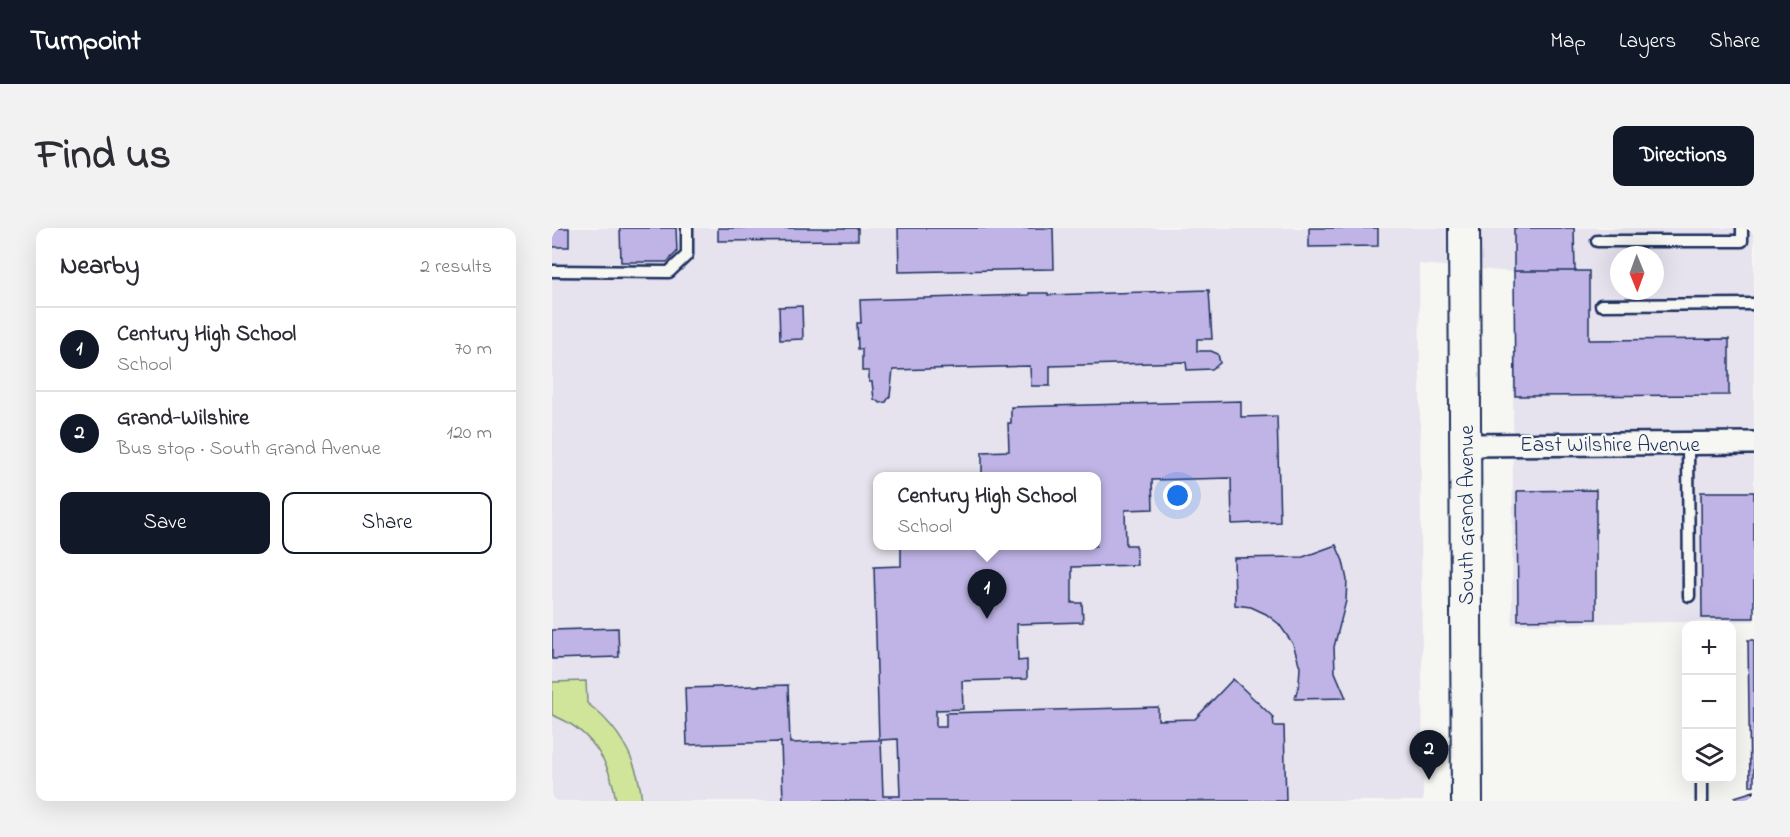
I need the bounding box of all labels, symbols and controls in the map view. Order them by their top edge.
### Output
text: Turnpoint [30,22,141,63]
text: Map [1550,27,1586,57]
text: Layers [1619,27,1676,57]
text: Share [1709,27,1760,57]
text: Find us [36,126,171,187]
button: Directions [1613,126,1754,186]
north arrow [1610,246,1664,300]
text: Nearby [60,248,139,286]
text: 2 results [420,253,492,282]
text: Century High School [117,319,296,351]
text: 1 [76,335,83,364]
text: 70 m [455,335,492,364]
text: School [117,351,172,380]
text: Grand-Wilshire [117,403,249,435]
text: 2 [75,419,84,448]
text: 120 m [447,419,492,448]
street label: South Grand Avenue [1453,424,1483,605]
street label: East Wilshire Avenue [1520,431,1701,461]
text: Bus stop · South Grand Avenue [117,435,381,464]
popup [873,472,1101,550]
text: Century High School [897,481,1077,513]
your location [1163,481,1192,510]
button: Save [60,492,270,554]
button: Share [282,492,492,554]
text: School [897,513,952,542]
pin: 1 [968,570,1006,619]
map controls [1682,621,1736,783]
button: + [1682,621,1736,675]
button: − [1682,675,1736,729]
button: layers [1682,729,1736,783]
pin: 2 [1410,730,1448,780]

